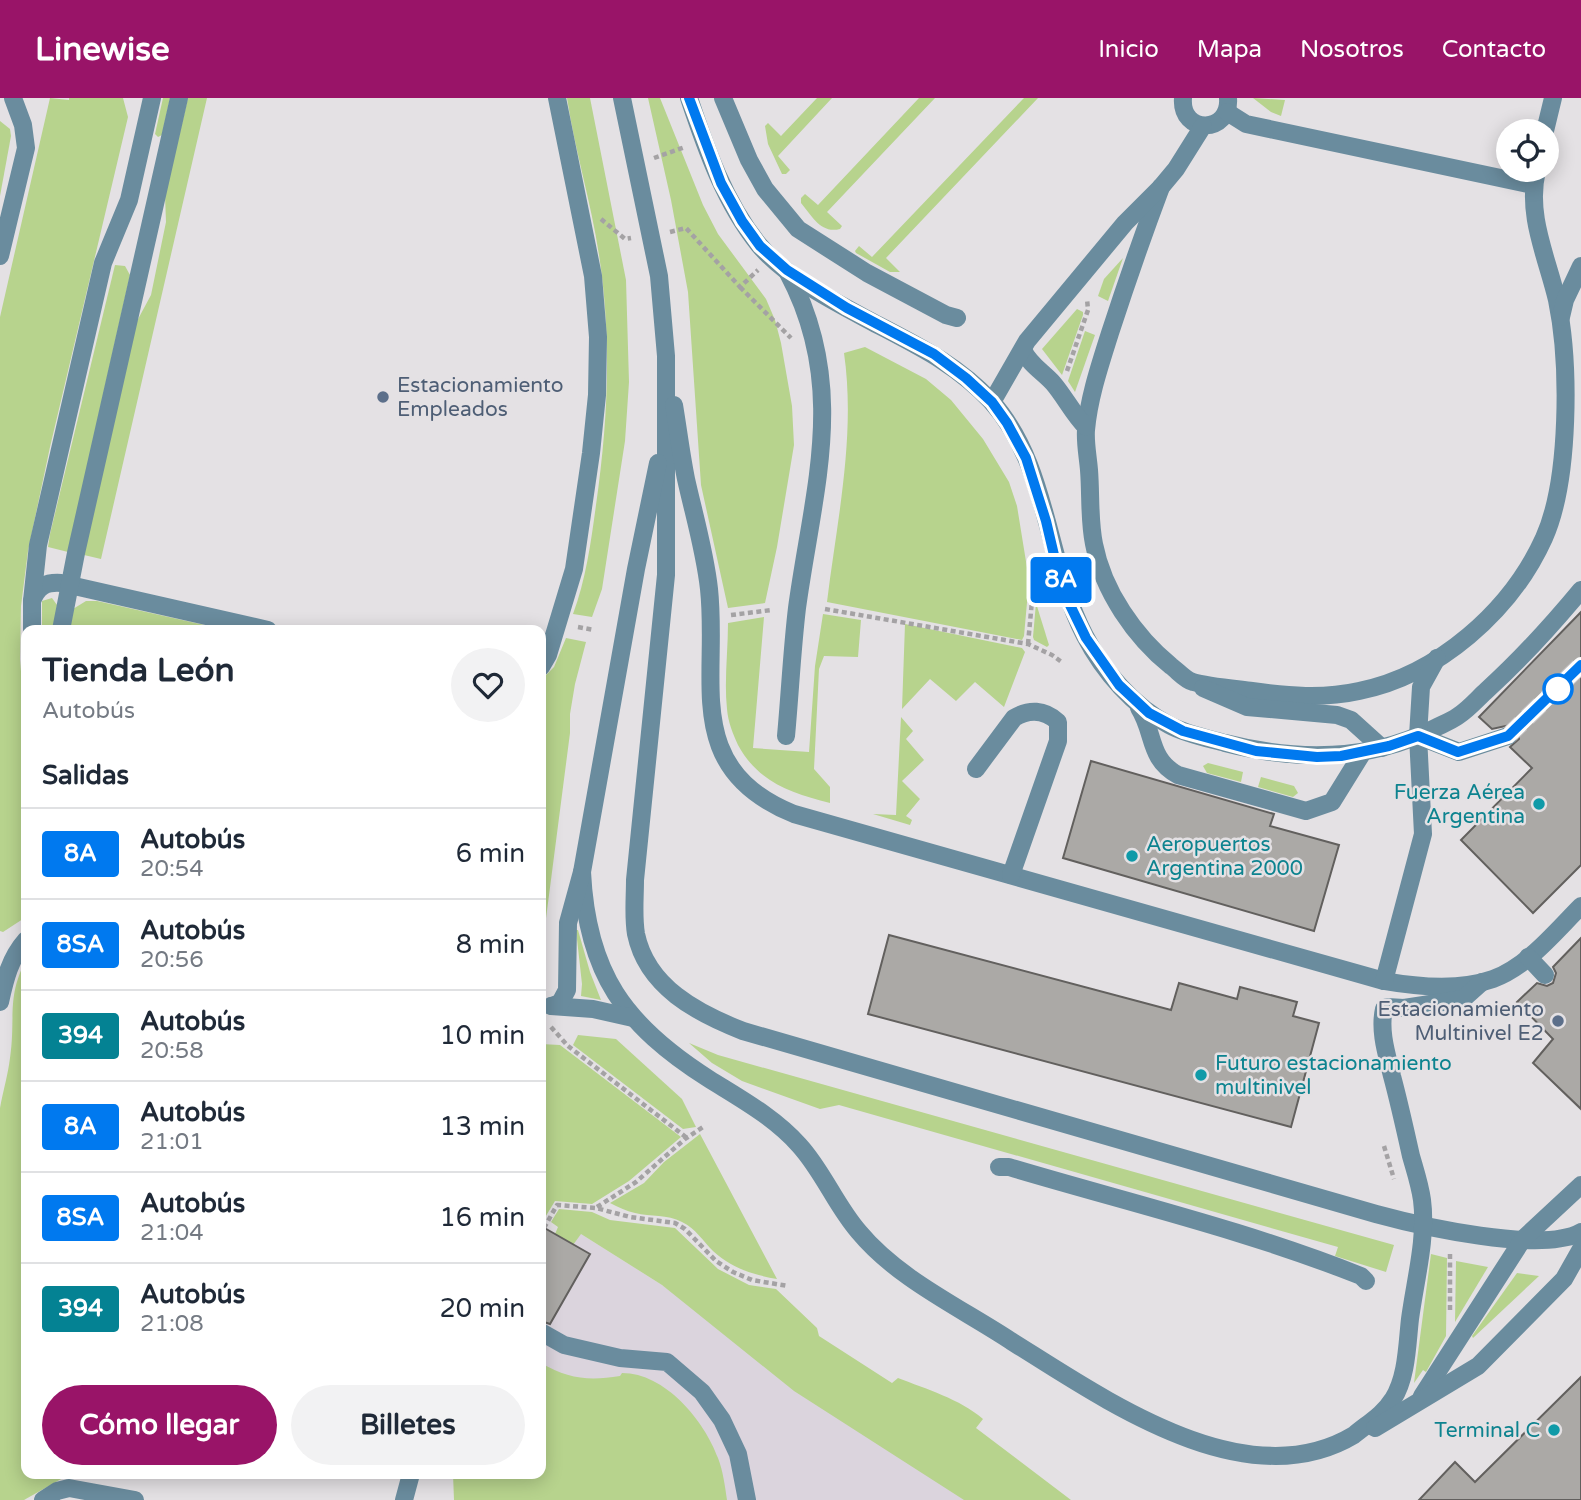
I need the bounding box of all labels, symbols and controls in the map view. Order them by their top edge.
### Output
text: Linewise [35,30,170,69]
text: Inicio [1098,35,1159,64]
text: Mapa [1197,35,1262,64]
text: Nosotros [1300,35,1404,64]
text: Contacto [1442,35,1546,64]
map controls [1496,119,1559,182]
button: locate [1496,119,1559,182]
place label: Estacionamiento Empleados [397,373,563,422]
marker: Estacionamiento Empleados [375,389,391,405]
line badge: 8A [1030,557,1092,603]
text: 8A [1045,565,1077,594]
button: heart [451,648,525,722]
text: Tienda León [42,651,235,690]
unlabelled marker [1543,674,1573,704]
text: Autobús [42,697,135,725]
text: Salidas [42,760,129,791]
place label: Fuerza Aérea Argentina [1394,780,1525,829]
marker: Fuerza Aérea Argentina [1531,796,1547,812]
text: Autobús [140,824,245,855]
place label: Aeropuertos Argentina 2000 [1146,832,1303,881]
text: 6 min [456,838,525,869]
text: 8A [64,839,97,868]
marker: Aeropuertos Argentina 2000 [1124,848,1140,864]
text: 20:54 [140,855,204,883]
text: Autobús [140,915,245,946]
text: 8 min [456,929,525,960]
text: 8SA [57,930,104,959]
text: 20:56 [140,946,204,974]
place label: Estacionamiento Multinivel E2 [1378,997,1544,1046]
text: Autobús [140,1006,245,1037]
marker: Estacionamiento Multinivel E2 [1550,1013,1566,1029]
text: 10 min [439,1020,525,1051]
text: 394 [58,1021,103,1050]
text: 20:58 [140,1037,204,1065]
place label: Futuro estacionamiento multinivel [1215,1051,1452,1100]
marker: Futuro estacionamiento multinivel [1193,1067,1209,1083]
text: Autobús [140,1097,245,1128]
text: 13 min [439,1111,525,1142]
text: 8A [64,1112,97,1141]
text: 21:01 [140,1128,204,1156]
text: Autobús [140,1188,245,1219]
text: 16 min [439,1202,525,1233]
text: 8SA [57,1203,104,1232]
text: 21:04 [140,1219,204,1247]
text: Autobús [140,1279,245,1310]
text: 20 min [439,1293,525,1324]
text: 394 [58,1294,103,1323]
text: 21:08 [140,1310,204,1338]
button: Cómo llegar [42,1385,277,1465]
button: Billetes [291,1385,525,1465]
place label: Terminal C [1434,1418,1540,1443]
marker: Terminal C [1546,1422,1562,1438]

